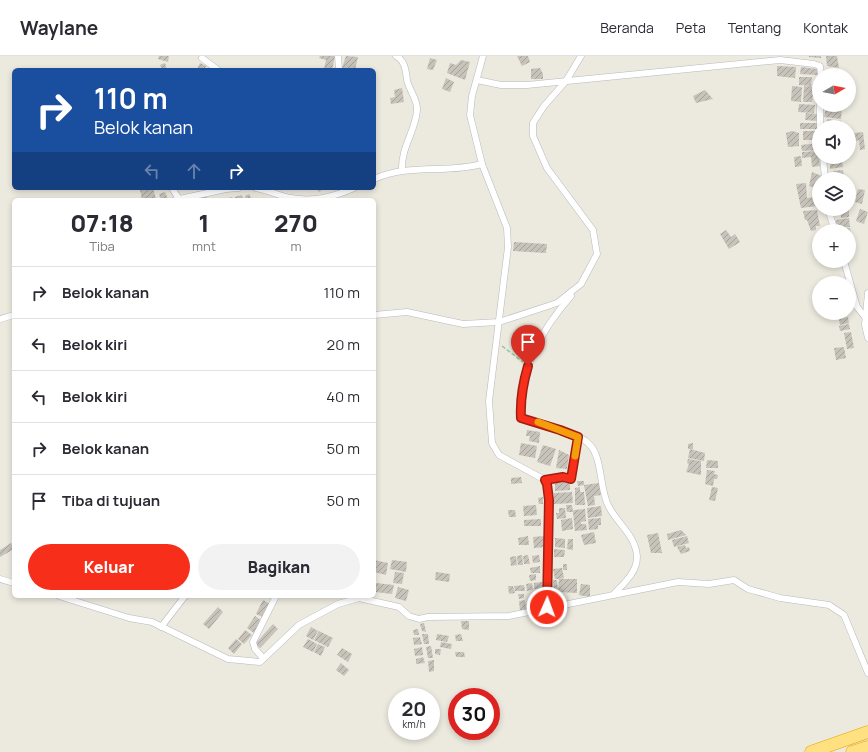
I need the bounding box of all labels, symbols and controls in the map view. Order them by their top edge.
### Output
text: Waylane [20,15,98,41]
text: Beranda [600,18,654,37]
text: Peta [676,18,706,37]
text: Tentang [728,18,781,37]
text: Kontak [803,18,848,37]
north arrow [812,68,856,112]
map controls [812,68,856,320]
text: 110 m [94,79,168,117]
icon: right [28,84,80,136]
text: Belok kanan [94,115,193,139]
button: sound [812,120,856,164]
icon: left [141,160,163,182]
icon: ahead [183,160,205,182]
icon: right [225,160,247,182]
button: layers [812,172,856,216]
text: 07:18 [70,206,134,239]
text: 1 [198,206,209,239]
text: 270 [274,206,318,239]
button: + [812,224,856,268]
text: Tiba [89,237,115,255]
text: mnt [192,237,216,255]
text: m [290,237,301,255]
button: − [812,276,856,320]
icon: right [28,282,50,304]
text: Belok kanan [62,282,149,303]
text: 110 m [323,282,360,303]
pin [511,325,545,366]
icon: arrive [517,331,539,353]
icon: left [28,334,50,356]
text: Belok kiri [62,334,128,355]
text: 20 m [327,334,360,355]
icon: left [28,386,50,408]
text: Belok kiri [62,386,128,407]
text: 40 m [326,386,360,407]
icon: right [28,438,50,460]
text: Belok kanan [62,438,149,459]
text: 50 m [326,438,360,459]
icon: arrive [28,490,50,512]
text: Tiba di tujuan [62,490,160,511]
text: 50 m [326,490,360,511]
button: Keluar [28,544,190,590]
button: Bagikan [198,544,360,590]
position arrow [526,586,568,628]
speed limit sign: 30 [448,688,500,740]
text: 20 [401,695,427,722]
text: km/h [402,717,426,731]

